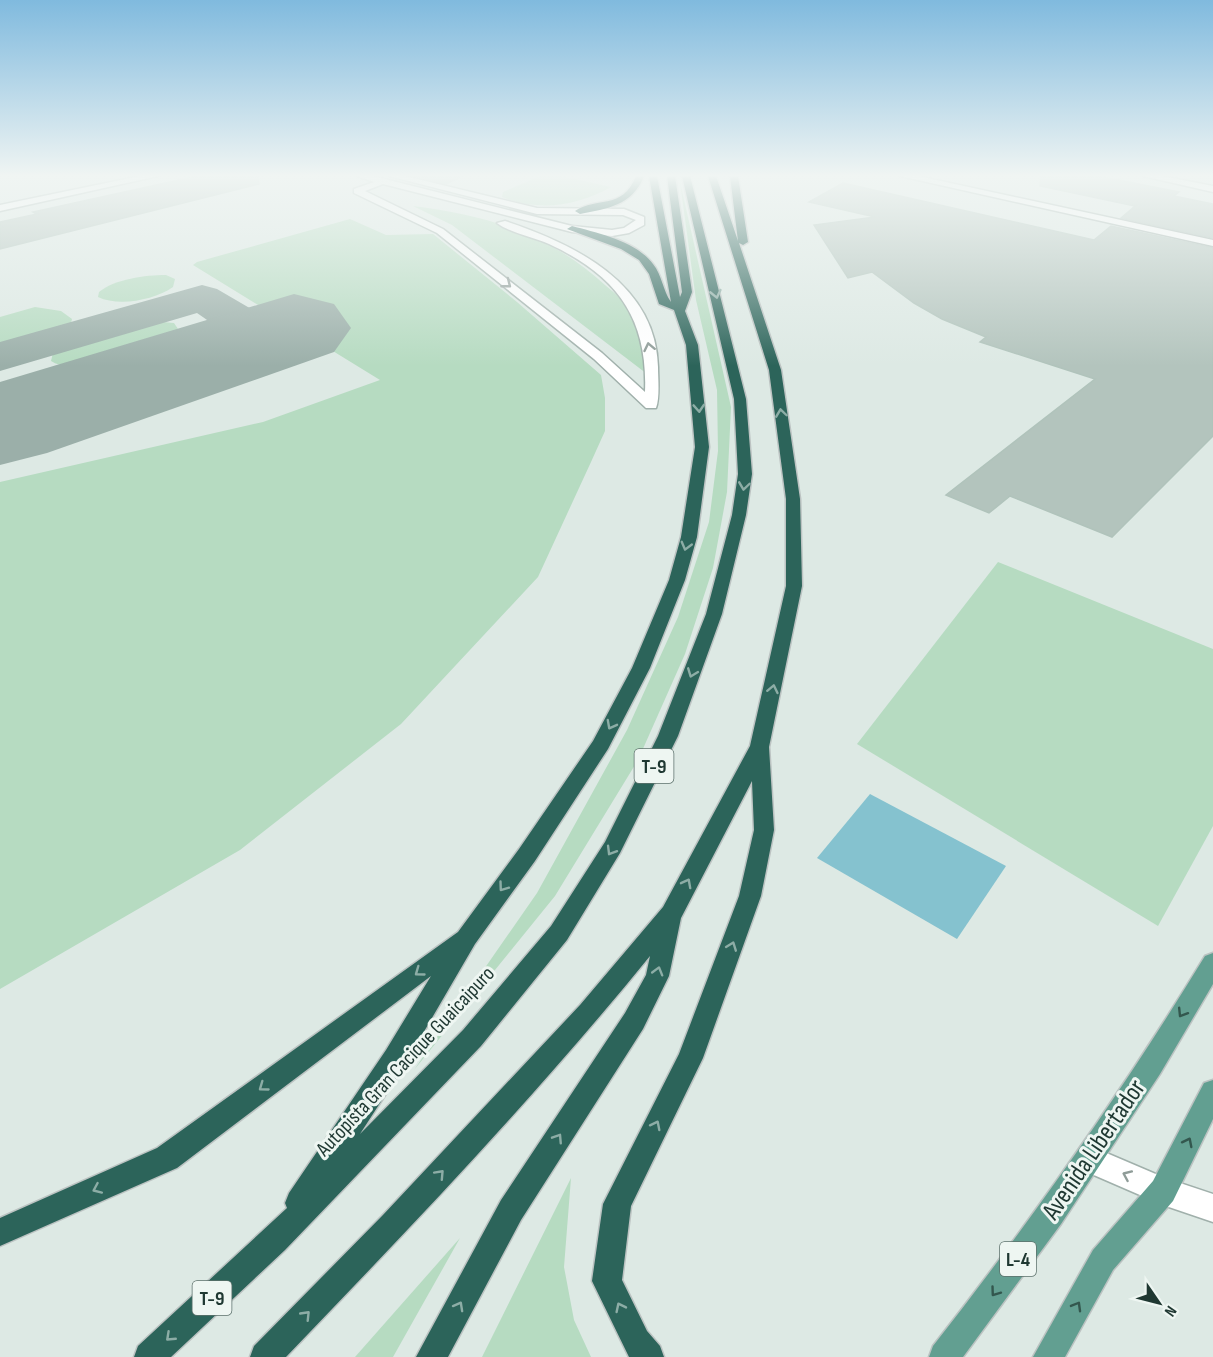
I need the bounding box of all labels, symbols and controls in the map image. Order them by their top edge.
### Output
one-way arrow [500,277,511,288]
one-way arrow [708,289,721,299]
one-way arrow [643,342,656,352]
one-way arrow [693,404,706,413]
one-way arrow [776,409,788,418]
one-way arrow [738,481,750,491]
one-way arrow [681,541,694,551]
one-way arrow [686,668,699,678]
one-way arrow [766,685,779,695]
one-way arrow [607,719,618,729]
road number: T-9 [634,749,674,783]
one-way arrow [606,844,618,855]
one-way arrow [680,879,691,889]
one-way arrow [499,881,510,892]
one-way arrow [725,941,737,952]
street label: Autopista Gran Cacique Guaicaipuro [310,961,500,1162]
one-way arrow [415,964,426,975]
one-way arrow [650,966,663,976]
one-way arrow [1178,1006,1189,1017]
street label: Avenida Libertador [1035,1073,1153,1227]
one-way arrow [258,1080,269,1091]
one-way arrow [649,1121,660,1131]
one-way arrow [551,1134,562,1145]
one-way arrow [1181,1137,1193,1148]
one-way arrow [433,1170,444,1180]
one-way arrow [1122,1170,1133,1182]
one-way arrow [93,1182,104,1194]
road number: L-4 [1000,1242,1036,1276]
north arrow [1129,1273,1189,1333]
road number: T-9 [192,1281,232,1315]
one-way arrow [991,1285,1002,1296]
one-way arrow [452,1301,463,1312]
one-way arrow [1070,1302,1081,1312]
text: N [1160,1302,1180,1320]
one-way arrow [615,1303,627,1314]
one-way arrow [299,1311,310,1322]
one-way arrow [167,1330,177,1341]

